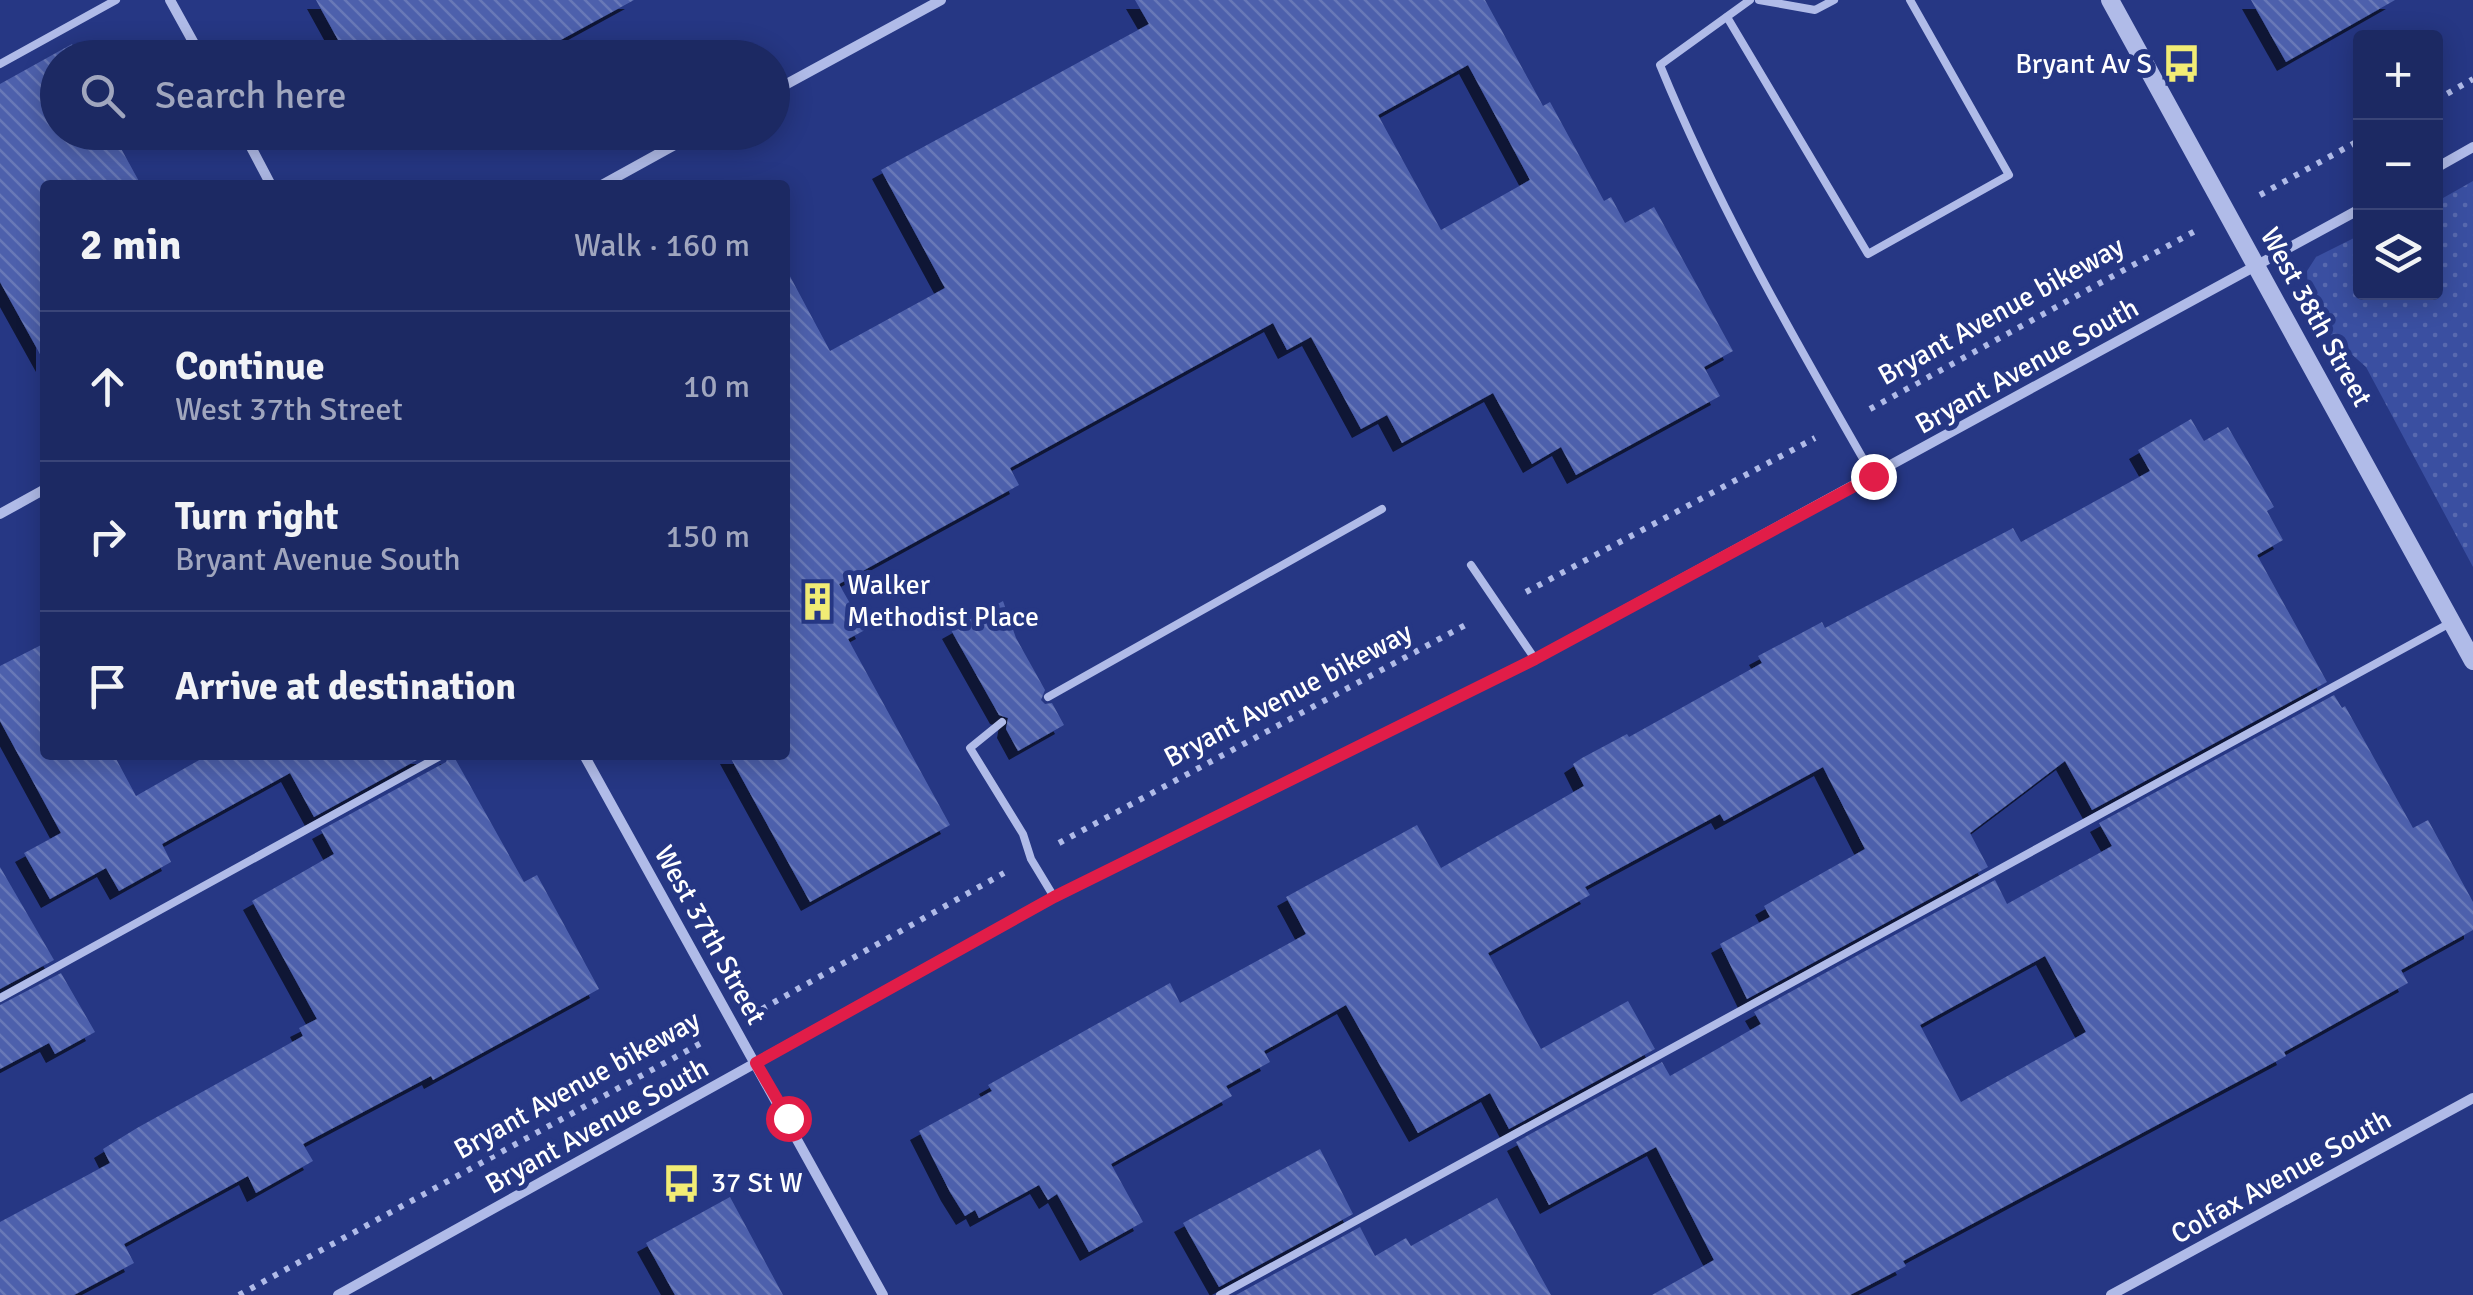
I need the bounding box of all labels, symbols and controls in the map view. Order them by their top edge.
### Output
map controls [2353,30,2443,300]
button: + [2353,30,2443,120]
search box [40,40,790,150]
bus stop icon: Bryant Av S [2161,43,2203,85]
place label: Bryant Av S [2015,47,2152,81]
icon: search [75,68,130,123]
text: Search here [155,72,347,119]
button: − [2353,120,2443,210]
button: layers [2353,210,2443,300]
text: 2 min [80,220,181,271]
street label: West 38th Street [2253,222,2379,413]
text: Walk · 160 m [574,226,750,265]
street label: Bryant Avenue bikeway [1872,229,2130,393]
street label: Bryant Avenue South [1909,291,2145,441]
text: Continue [175,343,325,390]
icon: ahead [80,359,135,414]
text: 10 m [683,367,750,406]
text: West 37th Street [175,390,403,429]
route end [1851,454,1897,500]
text: Turn right [175,493,339,540]
icon: right [80,509,135,564]
text: 150 m [666,517,750,556]
text: Bryant Avenue South [175,540,461,579]
place label: Walker Methodist Place [847,568,1039,634]
building icon: Walker Methodist Place [796,580,838,622]
street label: Bryant Avenue bikeway [1158,615,1418,775]
icon: arrive [80,659,135,714]
text: Arrive at destination [175,663,516,710]
street label: West 37th Street [647,840,773,1031]
street label: Bryant Avenue bikeway [448,1003,706,1167]
street label: Bryant Avenue South [479,1051,715,1201]
route start [766,1096,812,1142]
street label: Colfax Avenue South [2165,1102,2397,1252]
bus stop icon: 37 St W [660,1162,702,1204]
place label: 37 St W [711,1166,803,1200]

